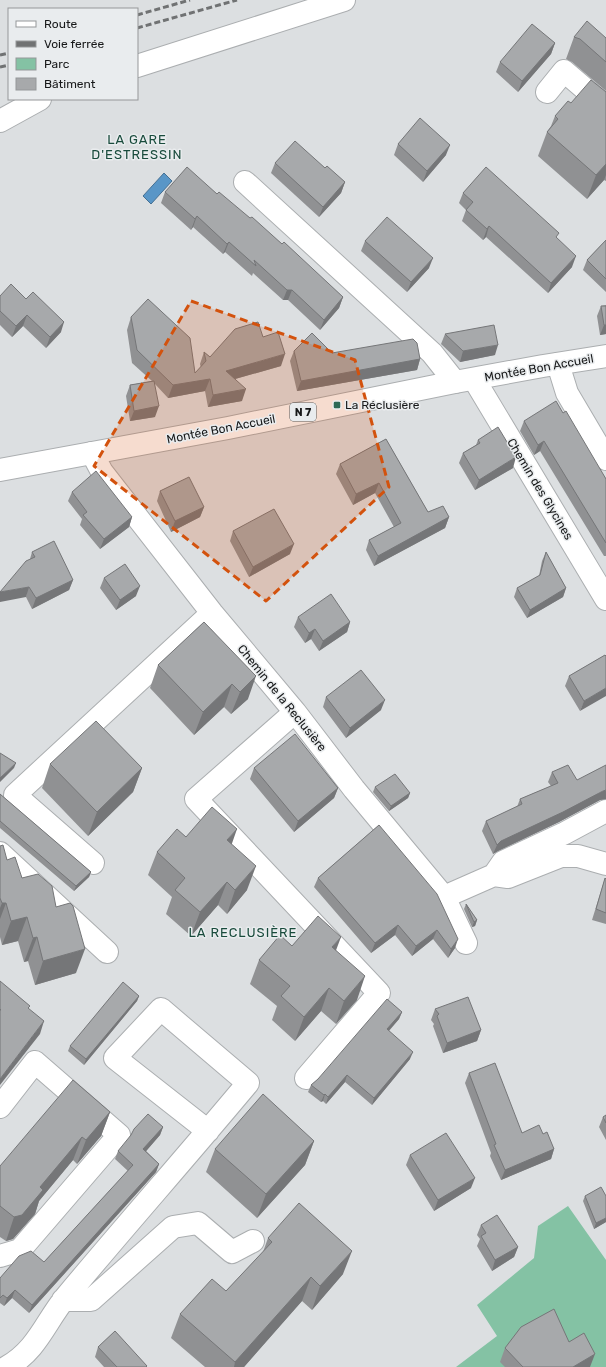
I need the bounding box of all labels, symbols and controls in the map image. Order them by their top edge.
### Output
legend [8,8,138,100]
text: Route [44,17,78,31]
text: Voie ferrée [44,37,104,51]
text: Parc [44,57,70,71]
text: Bâtiment [44,77,96,91]
district label: LA GARE D'ESTRESSIN [91,132,183,162]
street label: Montée Bon Accueil [483,352,595,384]
place label: La Réclusière [345,398,420,412]
marker: La Réclusière [332,400,342,410]
road number: N 7 [290,403,316,421]
street label: Montée Bon Accueil [165,412,277,446]
street label: Chemin des Glycines [504,436,576,542]
street label: Chemin de la Reclusière [235,642,330,754]
district label: LA RECLUSIÈRE [189,925,297,940]

